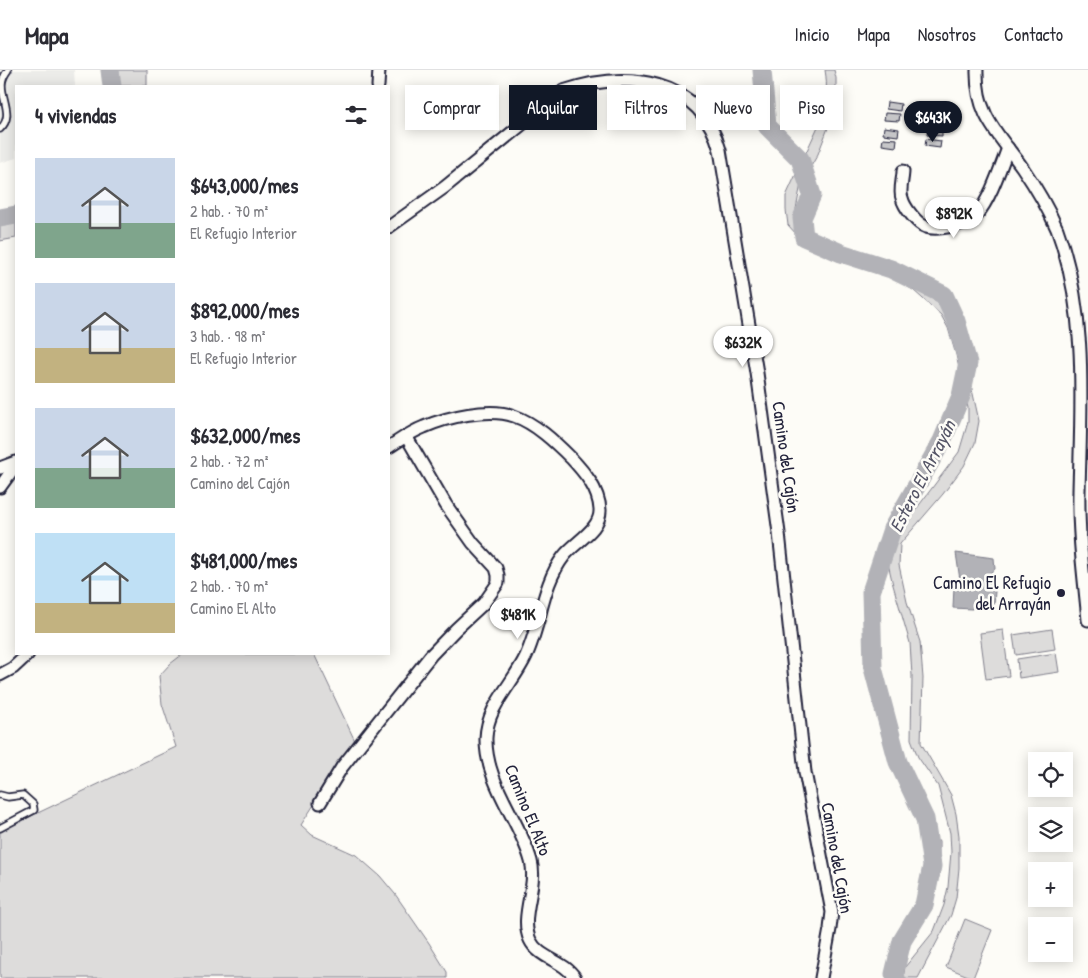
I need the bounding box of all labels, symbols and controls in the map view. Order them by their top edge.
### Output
text: Mapa [25,19,68,51]
text: Inicio [795,22,829,47]
text: Mapa [857,22,890,47]
text: Nosotros [918,22,976,47]
text: Contacto [1004,22,1063,47]
chip: Comprar [405,85,499,130]
chip: Alquilar [509,85,597,130]
chip: Filtros [607,85,686,130]
chip: Nuevo [696,85,770,130]
chip: Piso [780,85,843,130]
pin: $643K [898,100,968,143]
text: 4 viviendas [35,101,116,130]
icon: filters [342,101,370,129]
text: $643K [915,106,951,128]
text: $643,000/mes [190,171,298,200]
icon: home [75,178,135,238]
pin: $892K [919,196,989,239]
text: 2 hab. · 70 m² [190,200,268,222]
text: $892K [936,202,972,224]
text: El Refugio Interior [190,222,297,244]
text: $892,000/mes [190,296,299,325]
icon: home [75,303,135,363]
text: 3 hab. · 98 m² [190,325,265,347]
pin: $632K [708,326,778,368]
text: $632K [724,331,762,353]
text: El Refugio Interior [190,347,297,369]
street label: Camino del Cajón [766,400,807,514]
water label: Estero El Arrayán [883,414,962,536]
text: $632,000/mes [190,421,300,450]
icon: home [75,428,135,488]
text: 2 hab. · 72 m² [190,450,268,472]
text: Camino del Cajón [190,472,290,494]
text: $481,000/mes [190,546,297,575]
icon: home [75,553,135,613]
place label: Camino El Refugio del Arrayán [933,570,1051,616]
text: 2 hab. · 70 m² [190,575,268,597]
marker: Camino El Refugio del Arrayán [1055,587,1067,599]
text: Camino El Alto [190,597,276,619]
pin: $481K [483,598,553,640]
text: $481K [500,603,536,625]
map controls [1028,752,1073,962]
button: locate [1028,752,1073,797]
street label: Camino El Alto [499,760,558,859]
street label: Camino del Cajón [815,800,860,915]
button: layers [1028,807,1073,852]
button: + [1028,862,1073,907]
button: − [1028,917,1073,962]

